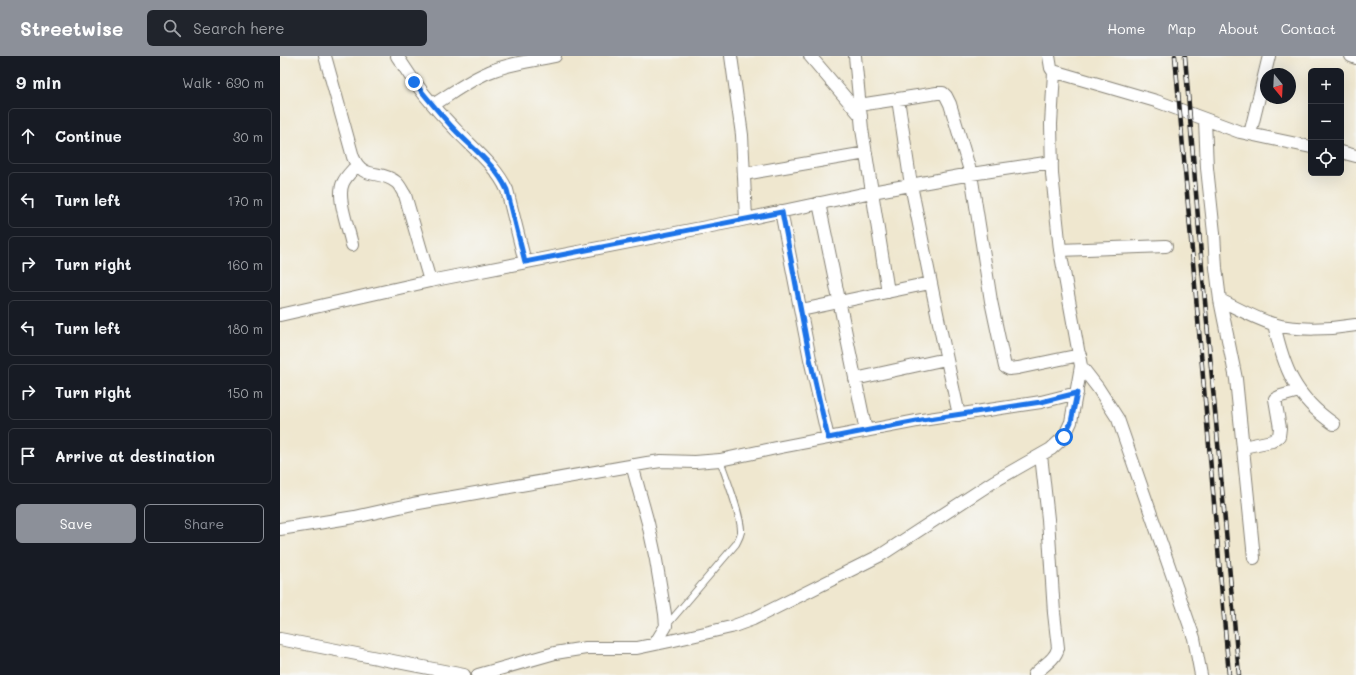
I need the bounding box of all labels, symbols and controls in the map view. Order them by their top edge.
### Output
search box [147,10,427,46]
text: Streetwise [20,16,123,41]
icon: search [161,17,183,39]
text: Search here [193,18,285,38]
text: Home [1107,19,1145,38]
text: Map [1167,19,1196,38]
text: About [1218,19,1259,38]
text: Contact [1281,19,1336,38]
north arrow [1260,68,1296,104]
map controls [1308,68,1344,176]
button: + [1308,68,1344,104]
text: 9 min [16,71,61,93]
route end [405,73,423,91]
text: Walk · 690 m [182,74,264,91]
button: − [1308,104,1344,140]
icon: ahead [17,125,39,147]
text: Continue [55,126,122,146]
text: 30 m [233,128,263,145]
button: locate [1308,140,1344,176]
icon: left [17,189,39,211]
text: Turn left [55,190,120,210]
text: 170 m [227,192,263,209]
icon: right [17,253,39,275]
text: Turn right [55,254,132,274]
text: 160 m [227,256,263,273]
icon: left [17,317,39,339]
text: Turn left [55,318,120,338]
text: 180 m [227,320,263,337]
icon: right [17,381,39,403]
text: Turn right [55,382,132,402]
text: 150 m [227,384,263,401]
route start [1055,428,1073,446]
icon: arrive [17,445,39,467]
text: Arrive at destination [55,446,215,466]
button: Save [16,504,136,543]
button: Share [144,504,264,543]

